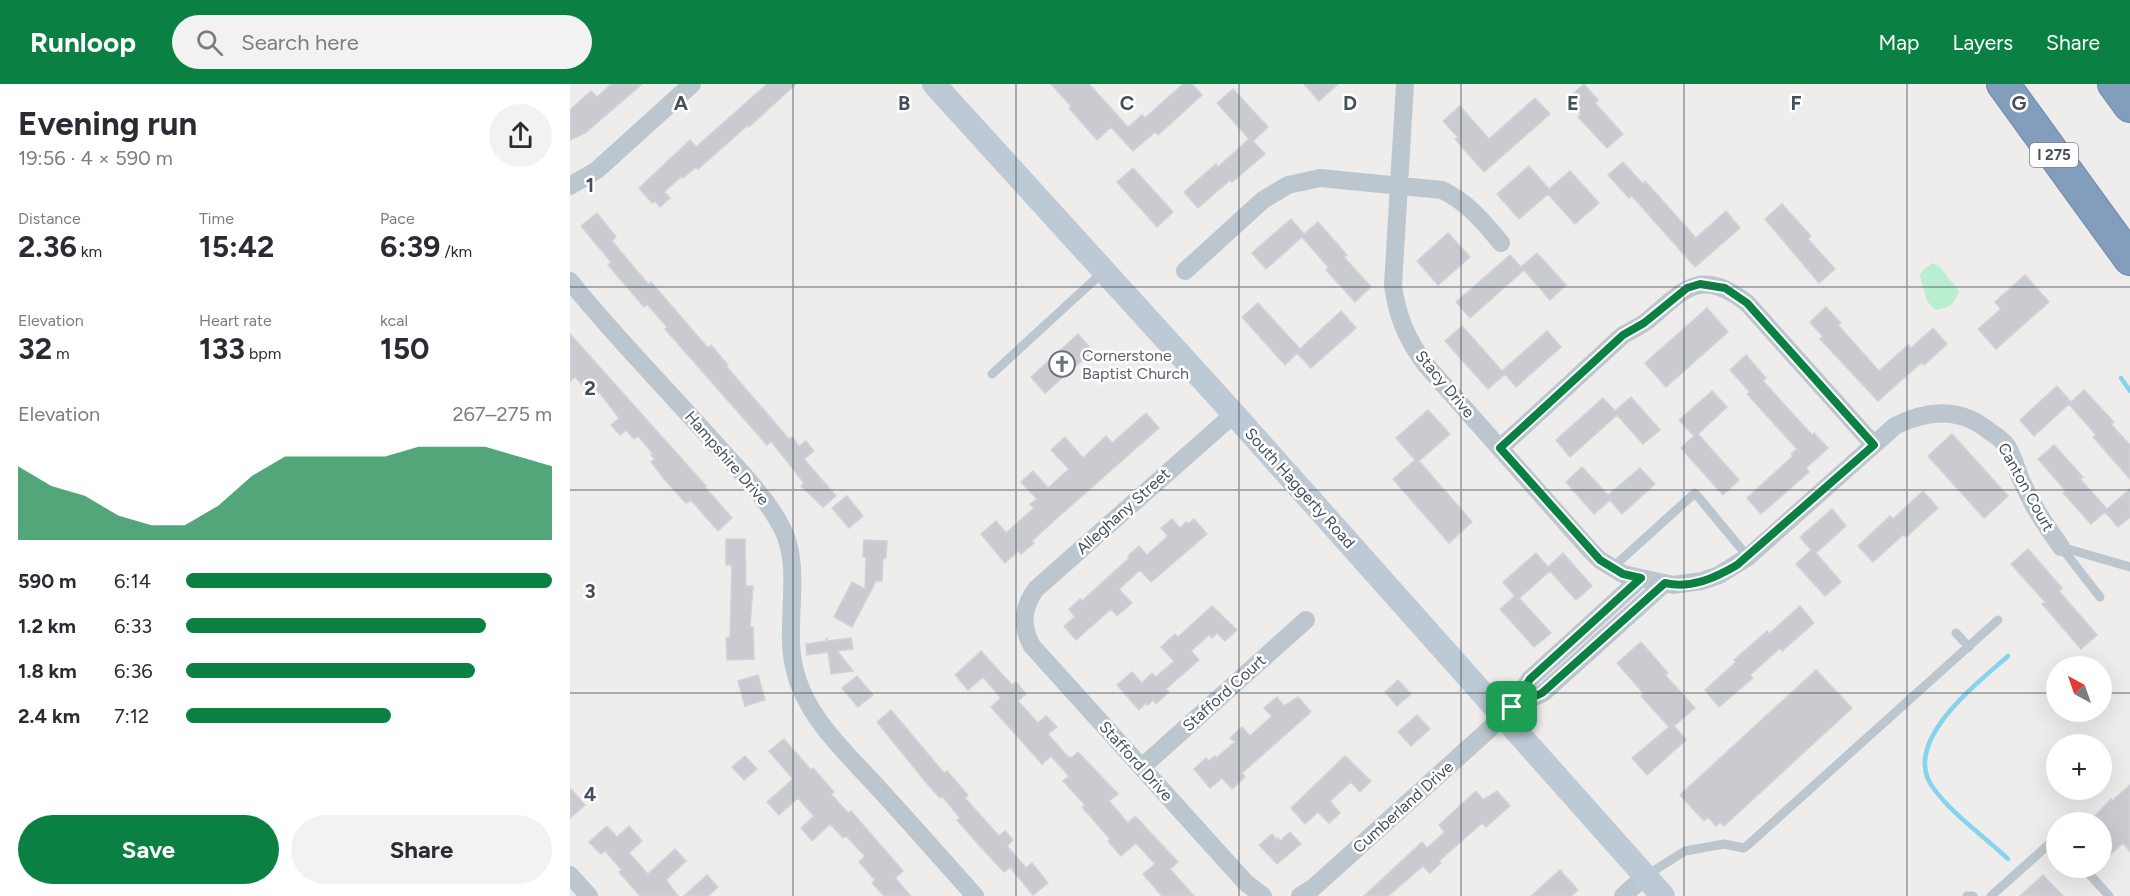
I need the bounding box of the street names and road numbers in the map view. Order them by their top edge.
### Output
road number: I 275 [2030,143,2078,167]
street label: Stacy Drive [1411,347,1479,422]
street label: Hampshire Drive [681,407,773,509]
street label: South Haggerty Road [1241,424,1359,552]
street label: Canton Court [1994,440,2058,534]
street label: Alleghany Street [1072,464,1174,558]
street label: Stafford Court [1179,651,1269,735]
street label: Stafford Drive [1095,717,1177,805]
street label: Cumberland Drive [1349,757,1457,857]

